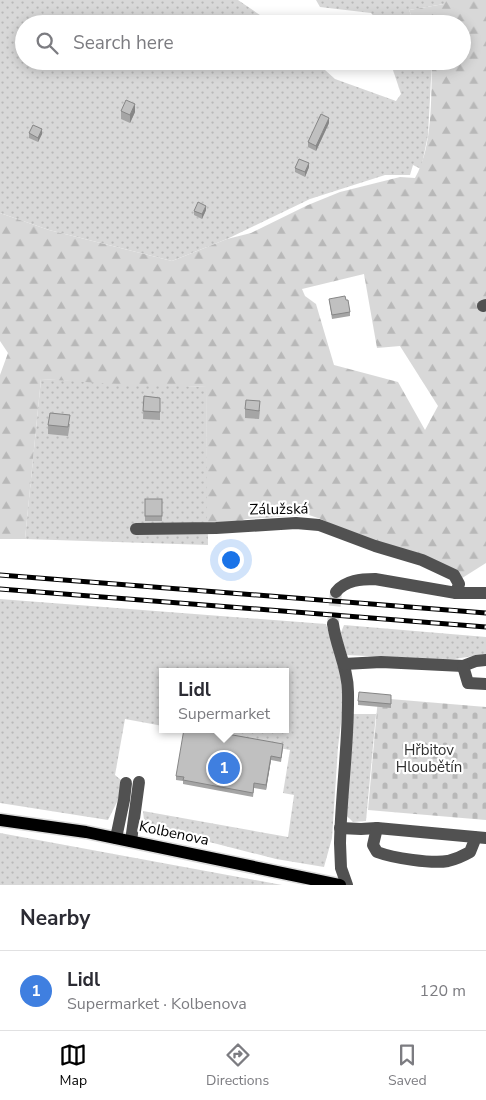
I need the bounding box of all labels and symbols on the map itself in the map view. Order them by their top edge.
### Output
street label: Zálužská [249,498,309,520]
your location [218,547,244,573]
park label: Hřbitov Hloubětín [396,740,462,777]
pin: 1 [208,749,240,787]
street label: Kolbenova [137,816,211,850]

